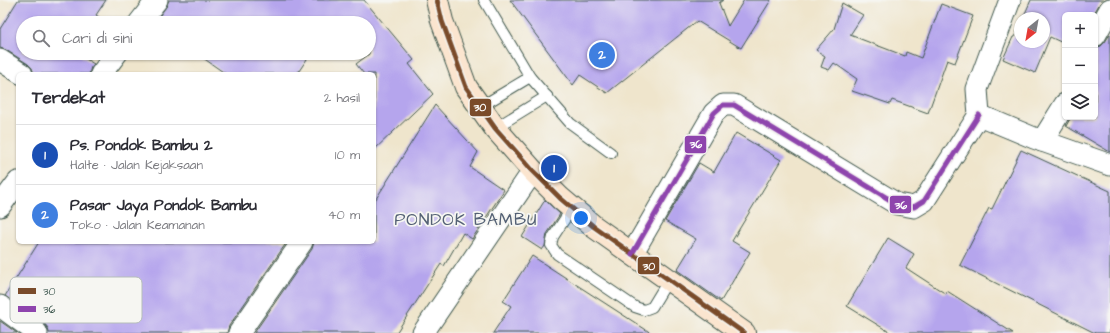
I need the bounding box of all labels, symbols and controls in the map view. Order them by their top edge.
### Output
north arrow [1014,12,1050,48]
map controls [1062,12,1098,120]
button: + [1062,12,1098,48]
search box [16,16,376,60]
icon: search [30,27,52,49]
text: Cari di sini [62,28,132,49]
pin: 2 [589,40,615,70]
button: − [1062,48,1098,84]
button: layers [1062,84,1098,120]
text: Terdekat [32,86,105,110]
text: 2 hasil [324,89,360,107]
line badge: 30 [469,98,492,117]
text: 30 [473,100,486,115]
text: Ps. Pondok Bambu 2 [70,135,213,156]
line badge: 36 [684,135,707,154]
text: 36 [689,137,702,152]
text: 1 [44,146,46,164]
text: 10 m [335,146,360,164]
pin: 1 [541,153,567,183]
text: Halte · Jalan Kejaksaan [70,156,203,174]
text: Pasar Jaya Pondok Bambu [70,195,257,216]
line badge: 36 [889,195,912,214]
text: 36 [894,198,907,213]
text: 2 [41,206,49,224]
text: 40 m [328,206,360,224]
district label: PONDOK BAMBU [394,208,538,232]
your location [571,208,591,228]
text: Toko · Jalan Keamanan [70,216,205,234]
line badge: 30 [637,256,660,275]
text: 30 [642,259,655,274]
legend [10,277,142,323]
text: 30 [43,284,56,299]
text: 36 [43,302,56,317]

